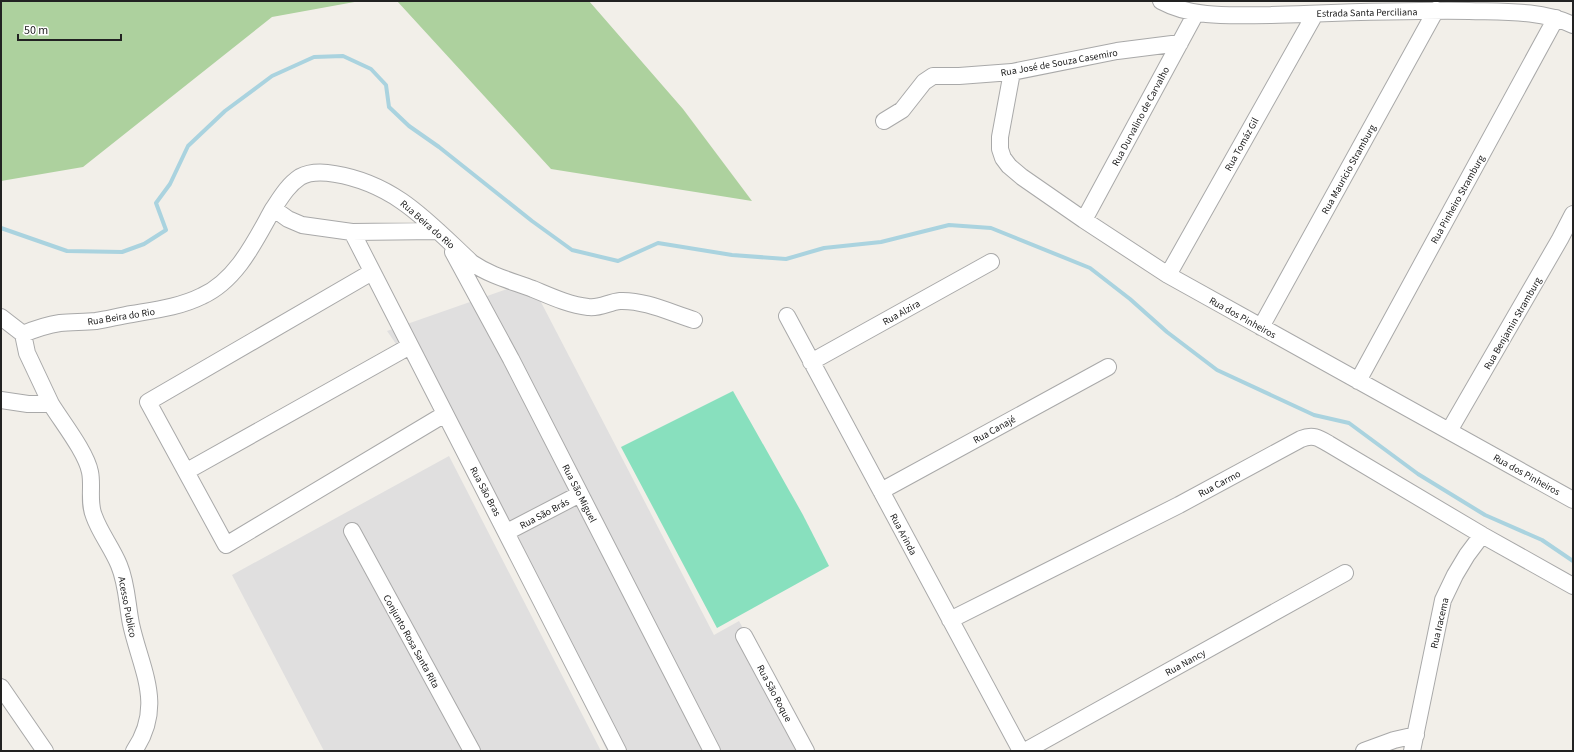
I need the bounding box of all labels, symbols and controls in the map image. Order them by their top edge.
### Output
street label: Estrada Santa Perciliana [1316,5,1418,21]
scale bar [18,16,121,42]
text: 50 m [24,22,48,39]
street label: Rua José de Souza Casemiro [999,46,1119,80]
street label: Rua Durvalino de Carvalho [1109,64,1173,169]
street label: Rua Tomáz Gil [1221,115,1263,174]
street label: Rua Mauricio Stramburg [1318,122,1379,217]
street label: Rua Pinheiro Stramburg [1428,152,1488,247]
street label: Rua Beira do Rio [397,197,458,252]
street label: Rua Benjamin Stramburg [1481,275,1545,372]
street label: Rua dos Pinheiros [1206,294,1279,342]
street label: Rua Alzira [880,297,923,329]
street label: Rua Beira do Rio [86,305,156,329]
street label: Rua Canajé [971,412,1018,447]
street label: Rua dos Pinheiros [1490,451,1563,499]
street label: Rua São Miguel [558,462,600,525]
street label: Rua São Bras [466,464,504,519]
street label: Rua Carmo [1196,467,1243,501]
street label: Rua São Brás [517,495,572,533]
street label: Rua Arinda [886,511,920,558]
street label: Acesso Publico [114,575,140,639]
street label: Conjunto Rosa Santa Rita [379,592,443,691]
street label: Rua Iracema [1427,596,1453,650]
street label: Rua Nancy [1163,646,1209,680]
street label: Rua São Roque [753,662,795,725]

